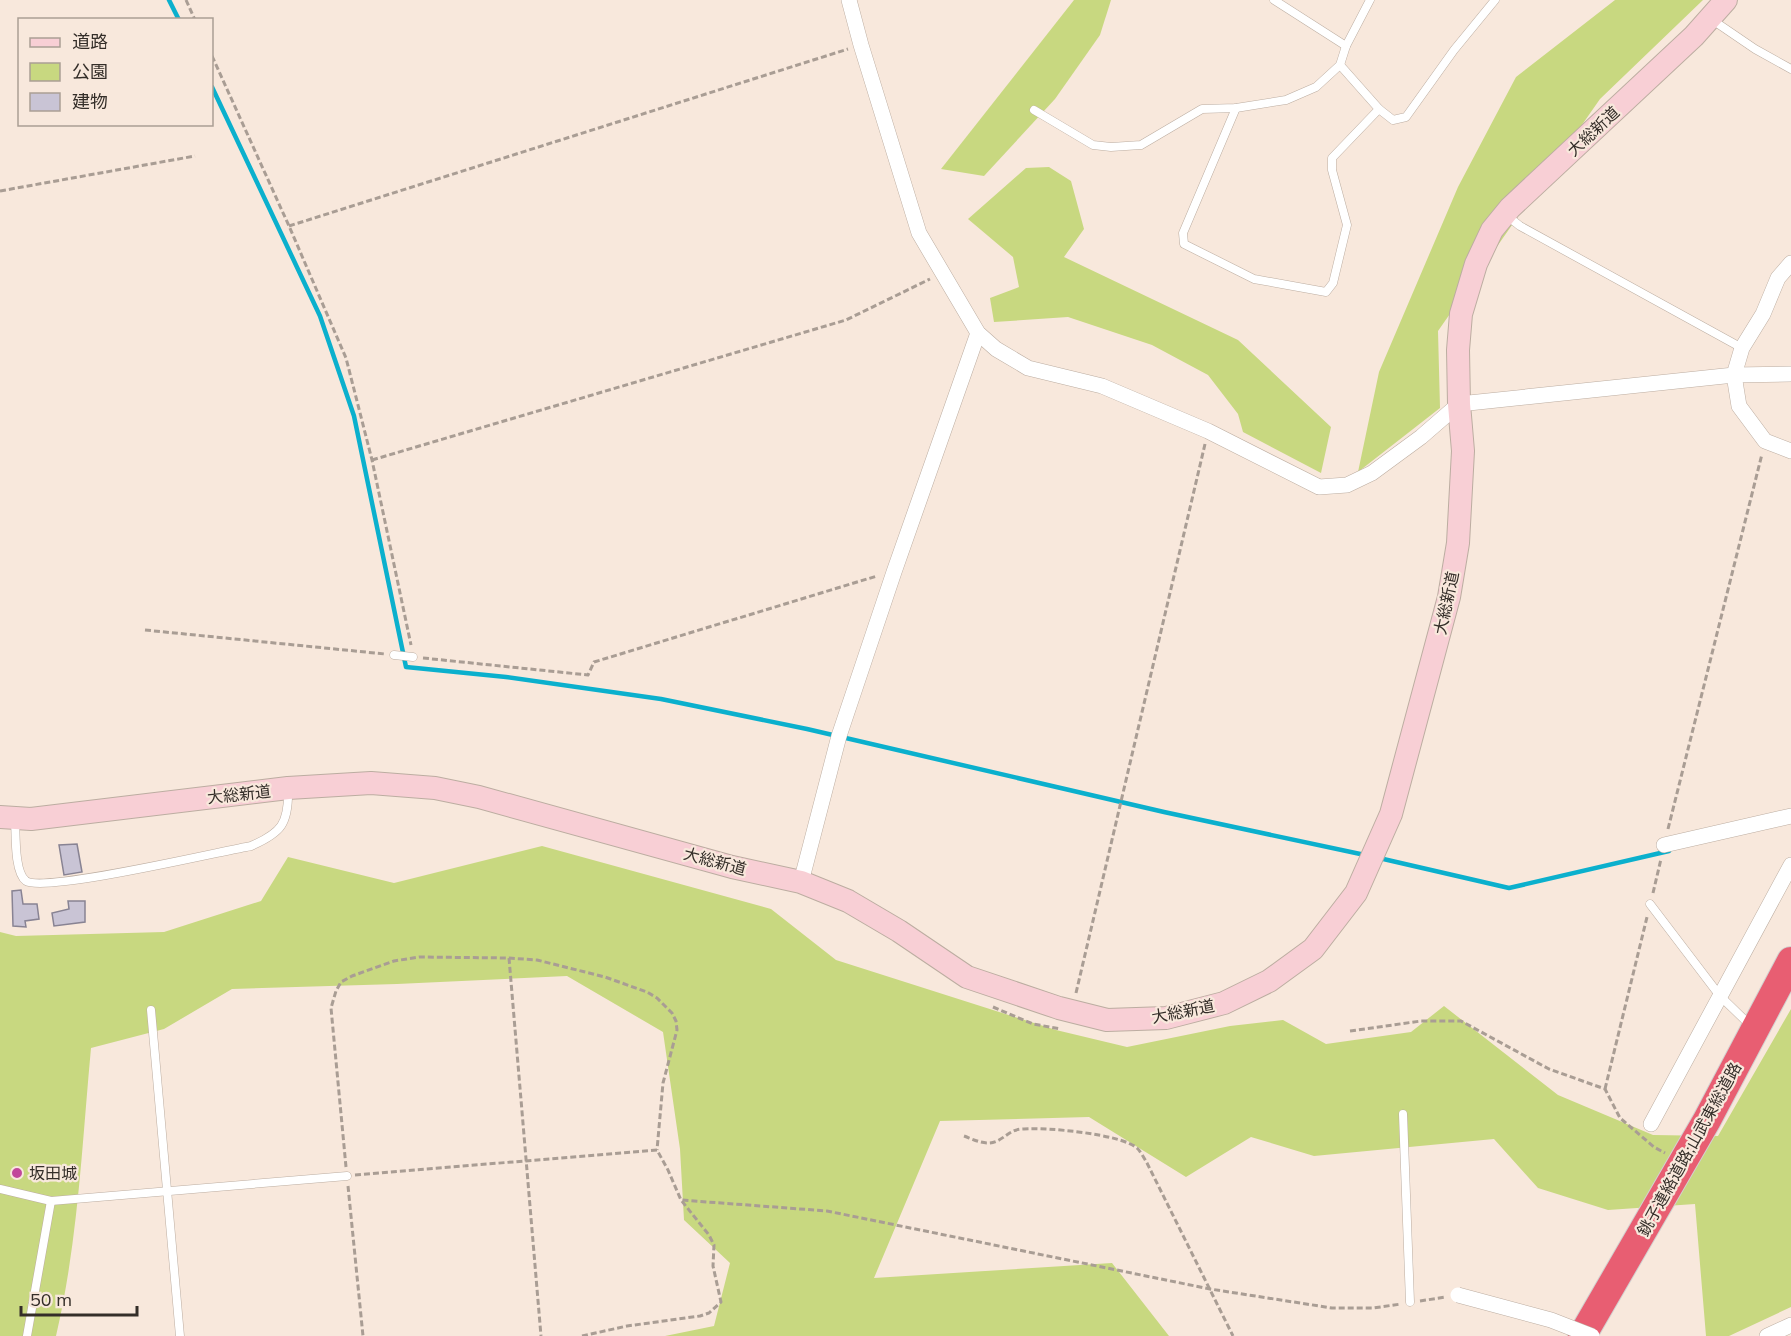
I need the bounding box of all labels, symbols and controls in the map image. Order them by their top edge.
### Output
legend [18,18,213,126]
text: 道路 [72,30,108,53]
text: 公園 [72,60,108,83]
text: 建物 [72,90,108,113]
street label: 大総新道 [1563,102,1623,160]
street label: 大総新道 [1430,570,1462,636]
street label: 大総新道 [206,781,272,807]
street label: 大総新道 [681,843,749,879]
street label: 大総新道 [1150,995,1216,1027]
street label: 銚子連絡道路;山武東総道路 [1633,1059,1745,1239]
place label: 坂田城 [29,1163,77,1183]
marker: 坂田城 [10,1166,24,1180]
scale bar [21,1279,136,1317]
text: 50 m [30,1288,72,1311]

